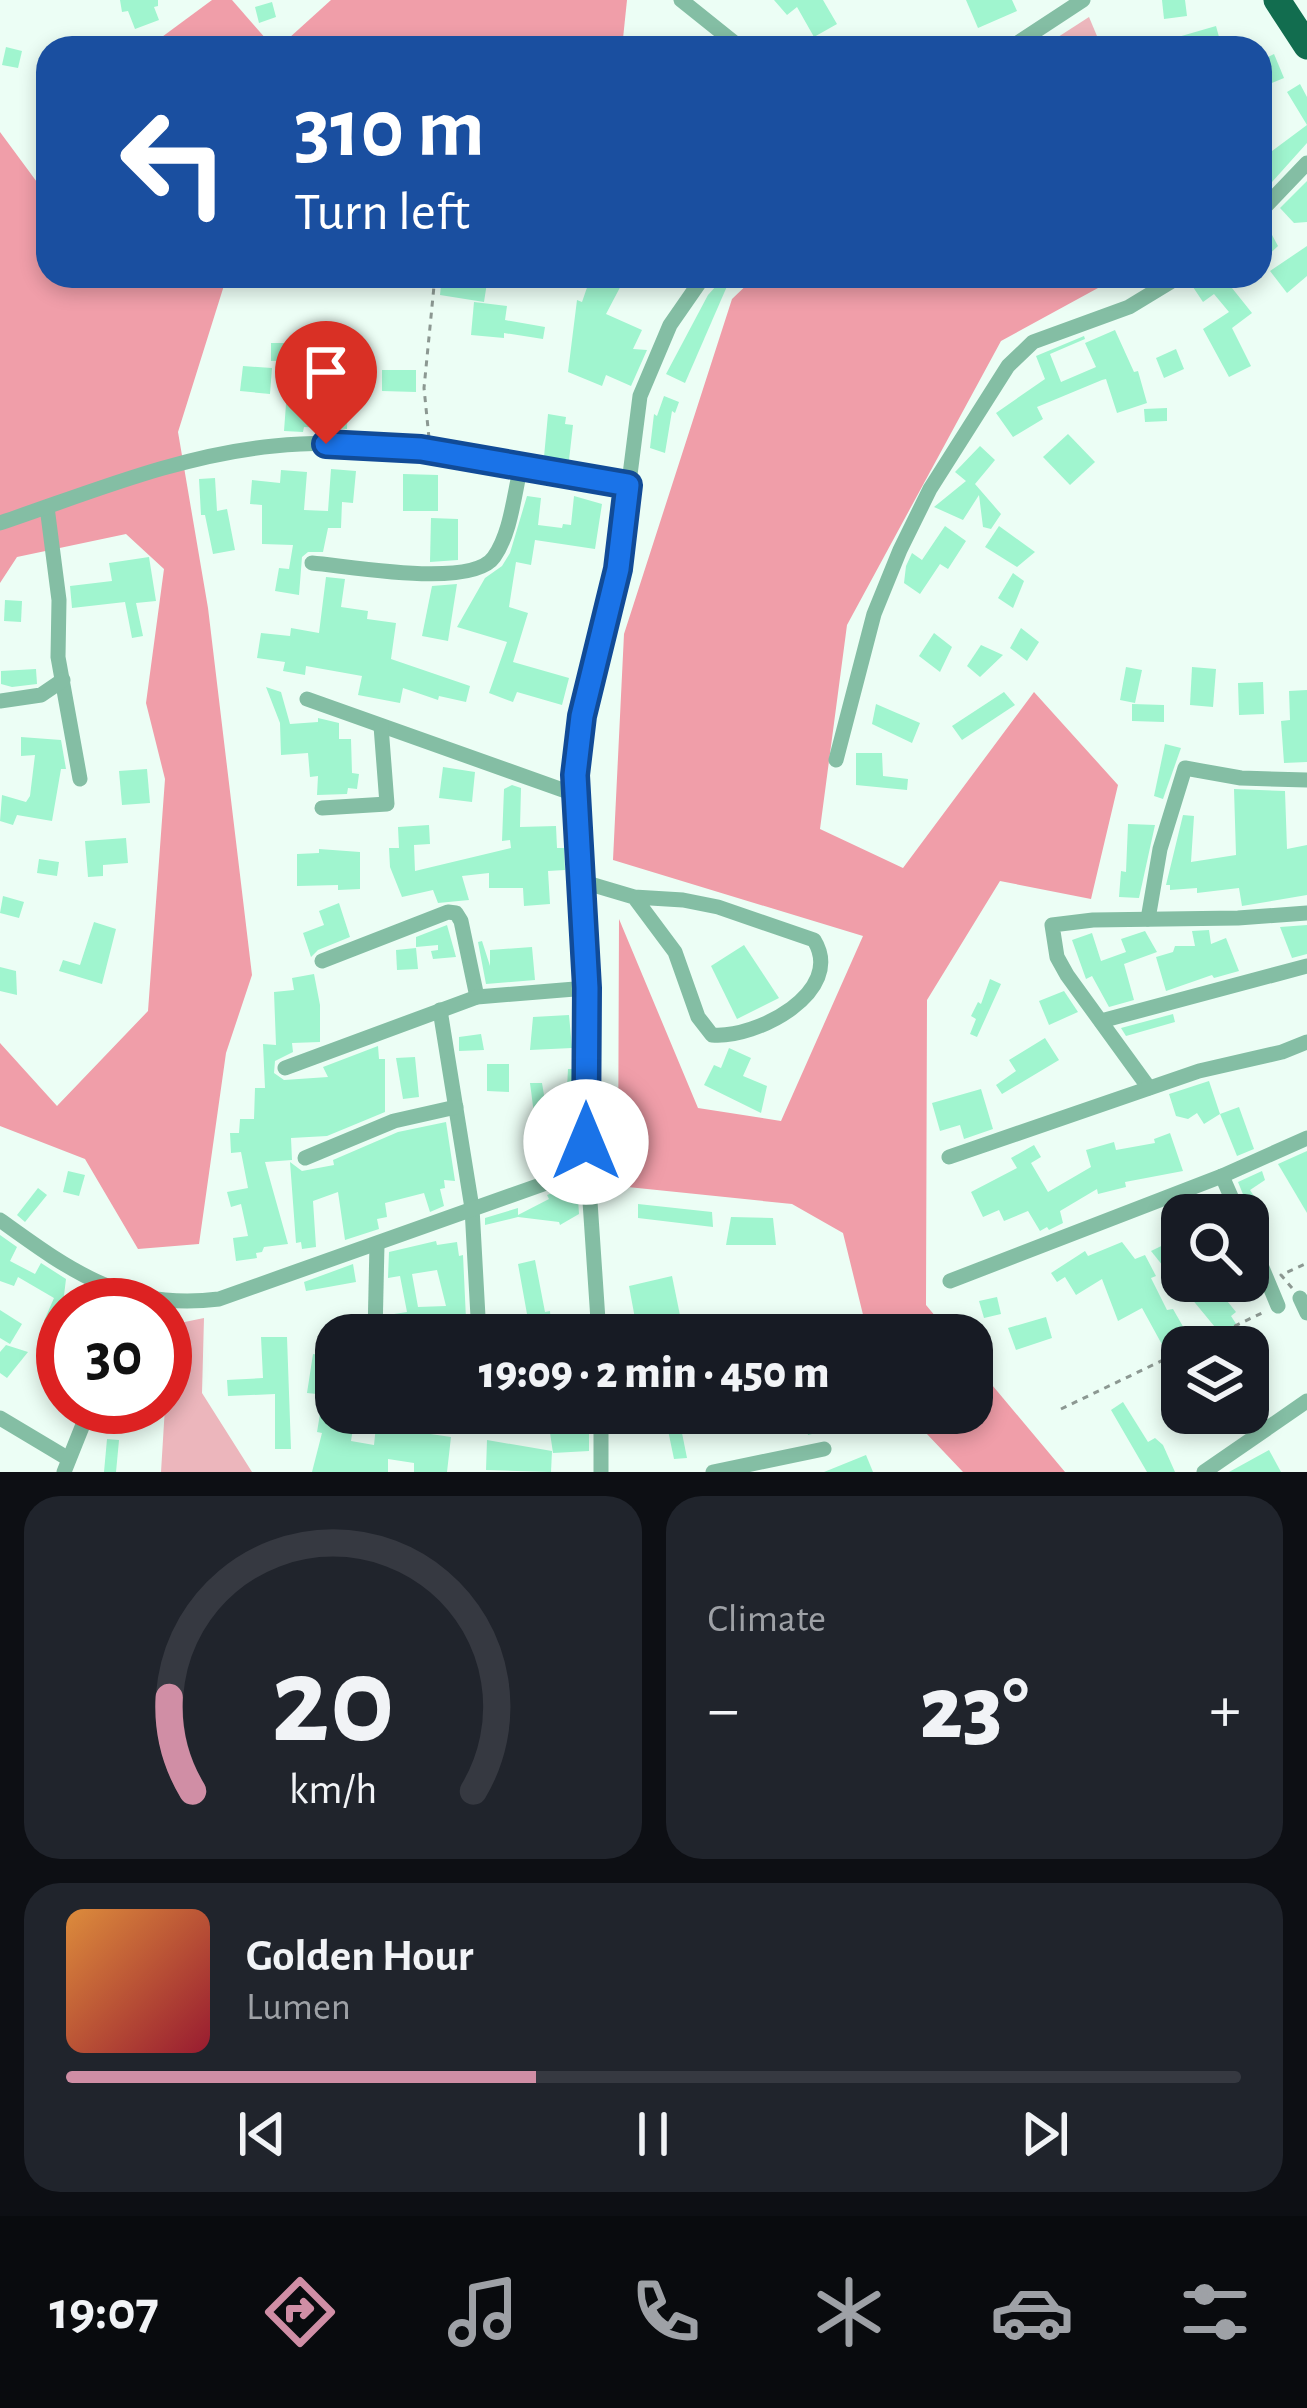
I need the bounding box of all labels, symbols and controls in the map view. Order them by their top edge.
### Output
icon: left [96,84,252,240]
text: 310 m [294,88,485,172]
text: Turn left [294,186,470,240]
pin [275,321,377,444]
icon: arrive [293,339,359,405]
position arrow [523,1079,649,1205]
map controls [1161,1194,1269,1434]
button: search [1161,1194,1269,1302]
speed limit sign: 30 [36,1278,192,1434]
button: layers [1161,1326,1269,1434]
text: 19:09 · 2 min · 450 m [479,1351,829,1396]
text: Climate [708,1600,826,1639]
text: 20 [271,1640,395,1765]
text: 23° [920,1665,1029,1755]
text: − [708,1677,739,1743]
text: + [1209,1677,1241,1743]
text: km/h [289,1768,377,1811]
text: Golden Hour [246,1934,473,1979]
text: Lumen [246,1988,351,2027]
icon: previous [229,2101,295,2167]
icon: pause [620,2101,686,2167]
icon: next [1012,2101,1078,2167]
icon: directions [258,2270,342,2354]
icon: music [441,2270,525,2354]
icon: phone [624,2270,708,2354]
icon: climate [807,2270,891,2354]
icon: car [990,2270,1074,2354]
icon: filters [1173,2270,1257,2354]
text: 19:07 [50,2285,159,2339]

